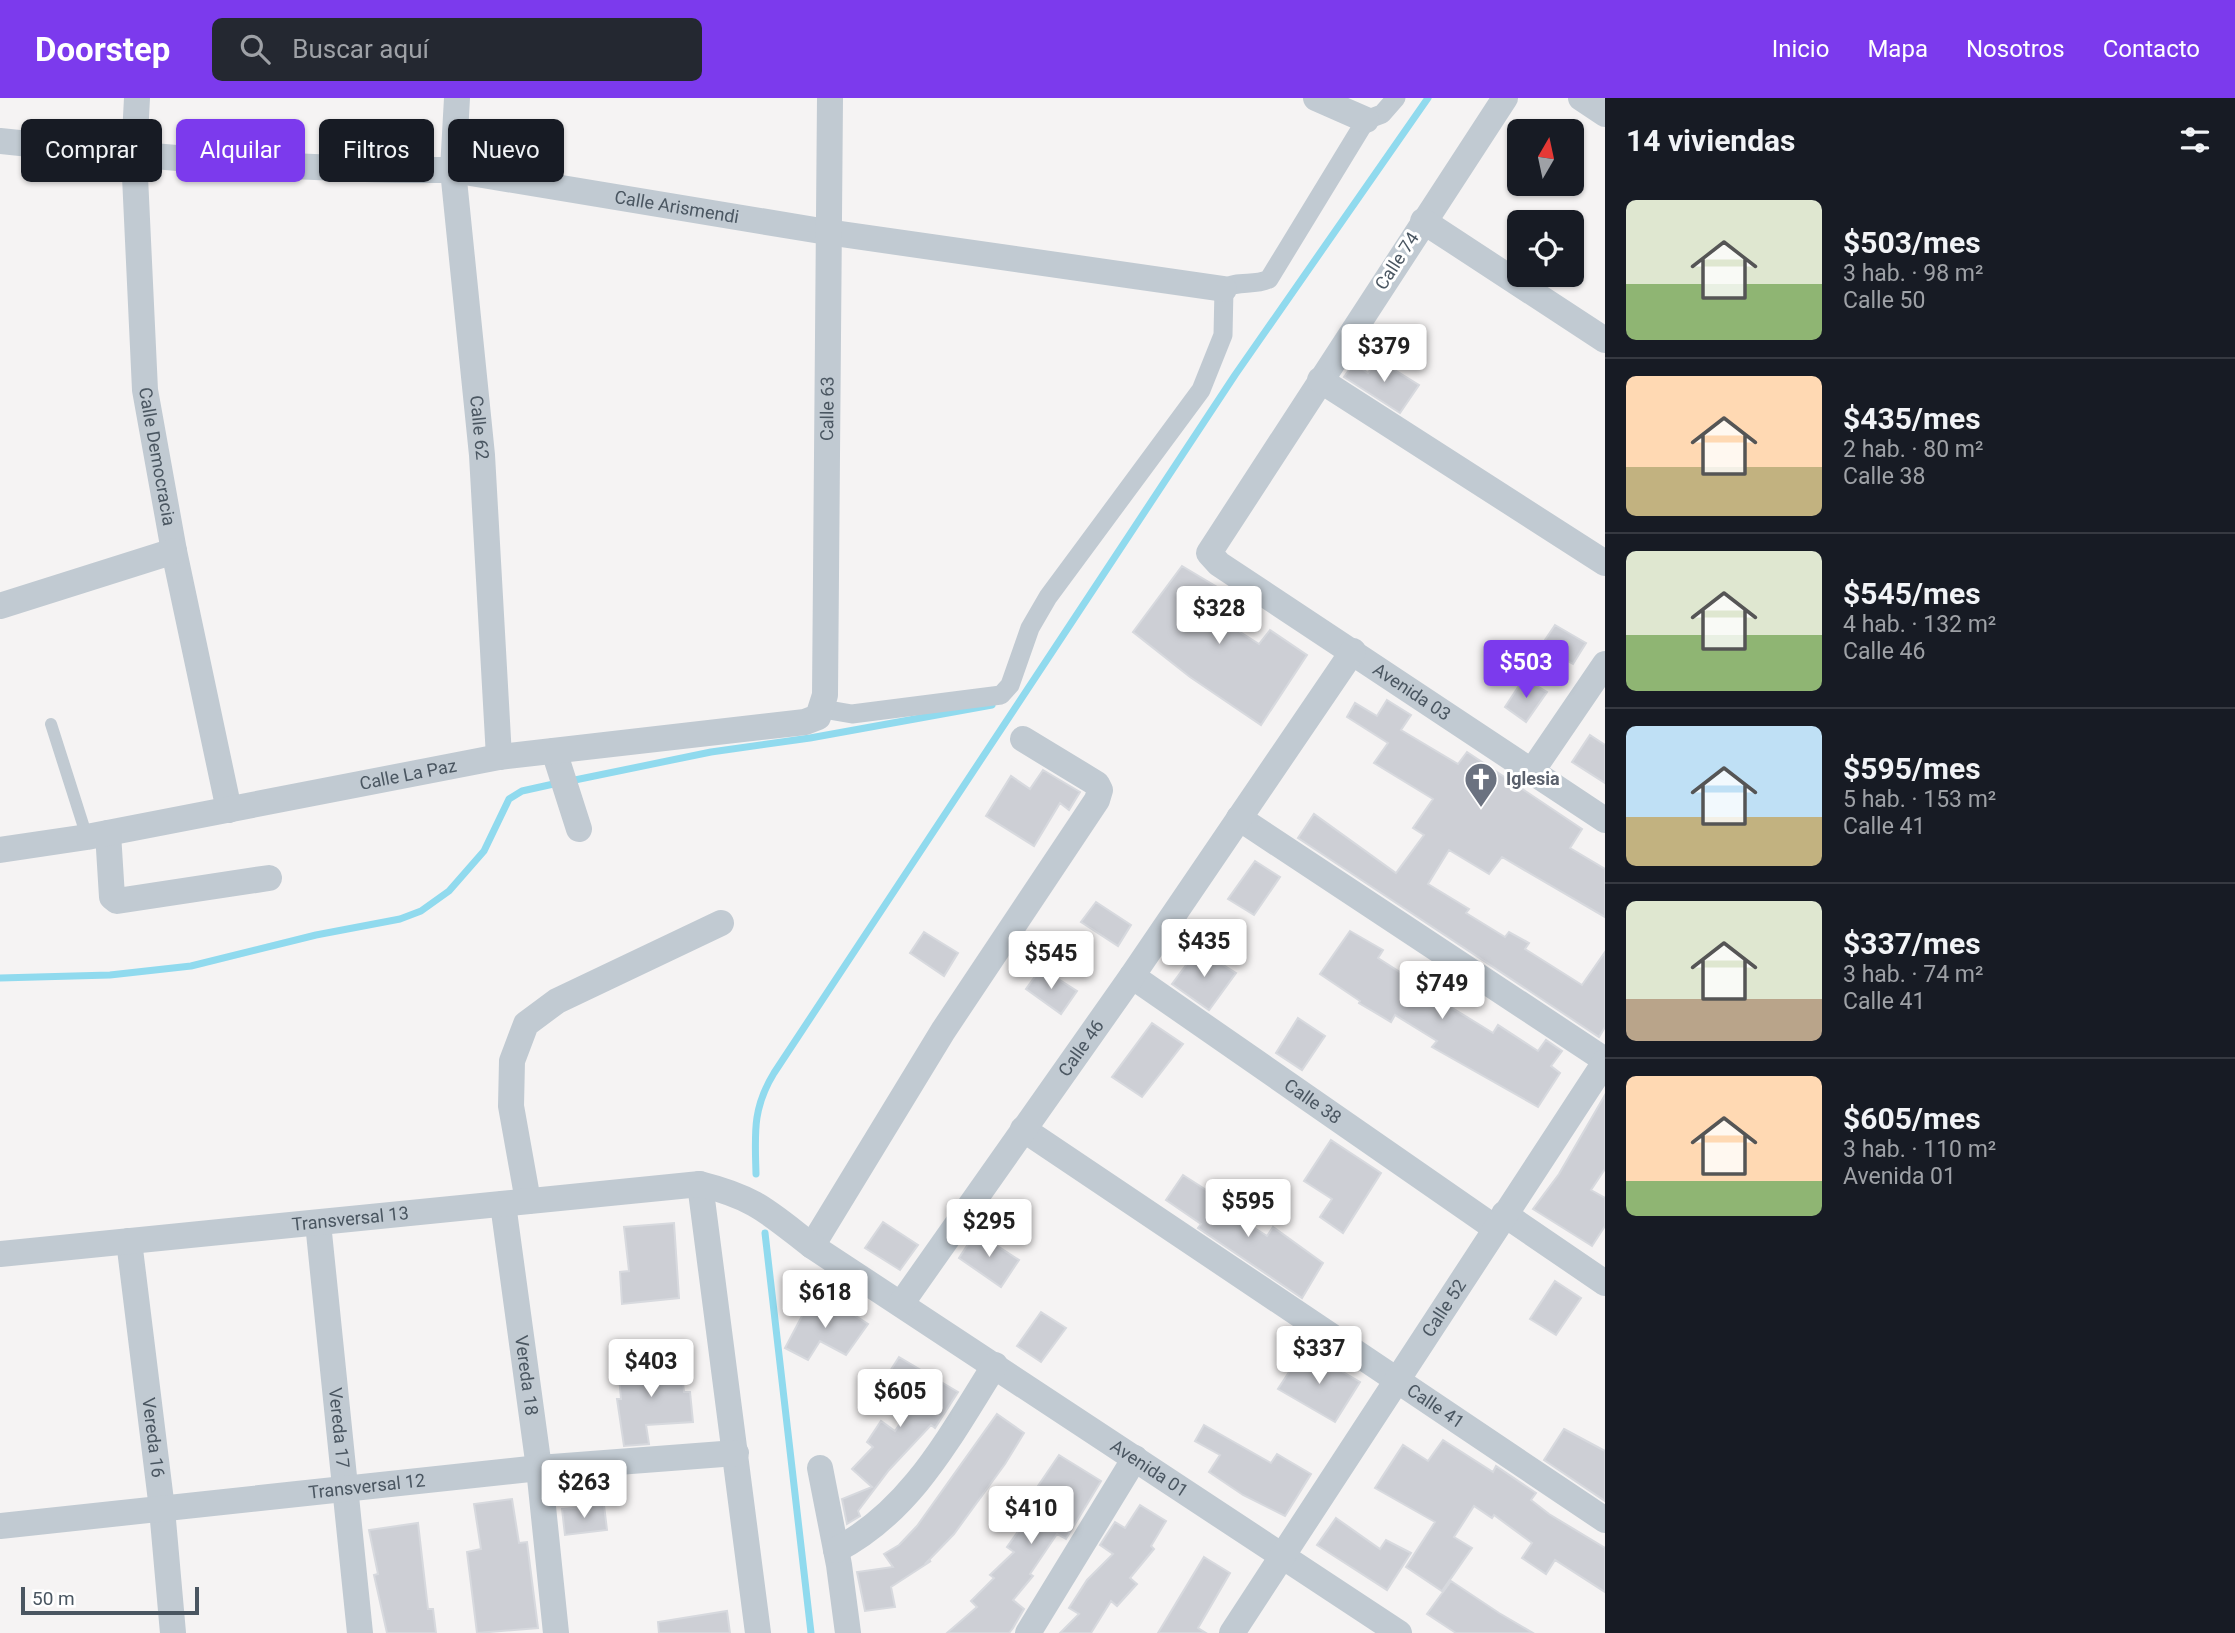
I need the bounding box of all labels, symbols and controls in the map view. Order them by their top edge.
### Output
search box [212,18,702,81]
text: Doorstep [35,30,170,69]
icon: search [236,30,274,68]
text: Buscar aquí [292,34,429,64]
text: Inicio [1772,35,1829,63]
text: Mapa [1867,35,1928,63]
text: Nosotros [1966,35,2065,63]
text: Contacto [2103,35,2200,63]
chip: Comprar [21,119,162,182]
chip: Alquilar [176,119,305,182]
chip: Filtros [319,119,434,182]
chip: Nuevo [448,119,564,182]
north arrow [1507,119,1584,196]
map controls [1507,119,1584,287]
icon: filters [2176,121,2214,159]
text: 14 viviendas [1626,123,1796,158]
street label: Calle Arismendi [613,186,741,227]
button: locate [1507,210,1584,287]
text: $503/mes [1843,225,1981,260]
street label: Calle 74 [1370,228,1423,294]
icon: home [1682,228,1766,312]
text: 3 hab. · 98 m² [1843,260,1983,287]
text: Calle 50 [1843,287,1925,314]
pin: $379 [1343,324,1425,384]
text: $379 [1358,333,1410,360]
street label: Calle 63 [816,376,838,441]
street label: Calle Democracia [135,386,180,527]
street label: Calle 62 [466,394,493,461]
text: $435/mes [1843,401,1981,436]
icon: home [1682,404,1766,488]
text: 2 hab. · 80 m² [1843,436,1983,463]
text: Calle 38 [1843,463,1925,490]
text: $545/mes [1843,576,1981,611]
icon: home [1682,579,1766,663]
pin: $328 [1178,587,1260,646]
text: $328 [1193,595,1245,622]
text: 4 hab. · 132 m² [1843,611,1996,638]
text: Calle 46 [1843,638,1925,665]
pin: $503 [1485,640,1567,700]
text: $503 [1500,649,1552,676]
street label: Avenida 03 [1369,658,1455,725]
text: $595/mes [1843,751,1981,786]
street label: Calle La Paz [358,754,458,794]
icon: home [1682,754,1766,838]
church icon: Iglesia [1462,760,1500,809]
place label: Iglesia [1506,768,1560,789]
text: 5 hab. · 153 m² [1843,786,1996,813]
text: Calle 41 [1843,813,1925,840]
pin: $435 [1163,920,1245,979]
text: $337/mes [1843,926,1981,961]
text: $435 [1178,928,1230,955]
icon: home [1682,929,1766,1013]
pin: $545 [1010,932,1092,991]
text: $545 [1025,940,1077,967]
text: 3 hab. · 74 m² [1843,961,1983,988]
pin: $749 [1401,962,1483,1021]
text: $749 [1416,970,1468,997]
text: Calle 41 [1843,988,1925,1015]
street label: Calle 46 [1054,1015,1108,1080]
street label: Calle 38 [1281,1074,1346,1128]
text: $605/mes [1843,1101,1981,1136]
icon: home [1682,1104,1766,1188]
text: 3 hab. · 110 m² [1843,1136,1996,1163]
text: Avenida 01 [1843,1163,1956,1190]
pin: $595 [1207,1180,1289,1239]
text: $595 [1222,1188,1274,1215]
pin: $295 [948,1200,1030,1259]
street label: Transversal 13 [291,1202,410,1235]
text: $295 [963,1208,1015,1235]
pin: $618 [784,1270,866,1330]
street label: Calle 52 [1417,1275,1470,1341]
text: $618 [799,1279,851,1306]
pin: $337 [1278,1326,1360,1386]
street label: Vereda 18 [511,1334,543,1417]
text: $337 [1293,1335,1345,1362]
pin: $403 [610,1340,692,1399]
text: $403 [625,1348,677,1375]
pin: $605 [859,1370,941,1429]
text: $605 [874,1378,926,1405]
street label: Calle 41 [1403,1379,1468,1432]
street label: Vereda 17 [325,1387,354,1469]
street label: Vereda 16 [138,1396,169,1479]
street label: Avenida 01 [1107,1435,1192,1501]
pin: $263 [543,1460,625,1520]
street label: Transversal 12 [307,1469,426,1503]
text: $263 [558,1469,610,1496]
pin: $410 [990,1486,1072,1546]
text: $410 [1005,1495,1057,1522]
scale bar [21,1584,200,1616]
text: 50 m [32,1587,75,1610]

